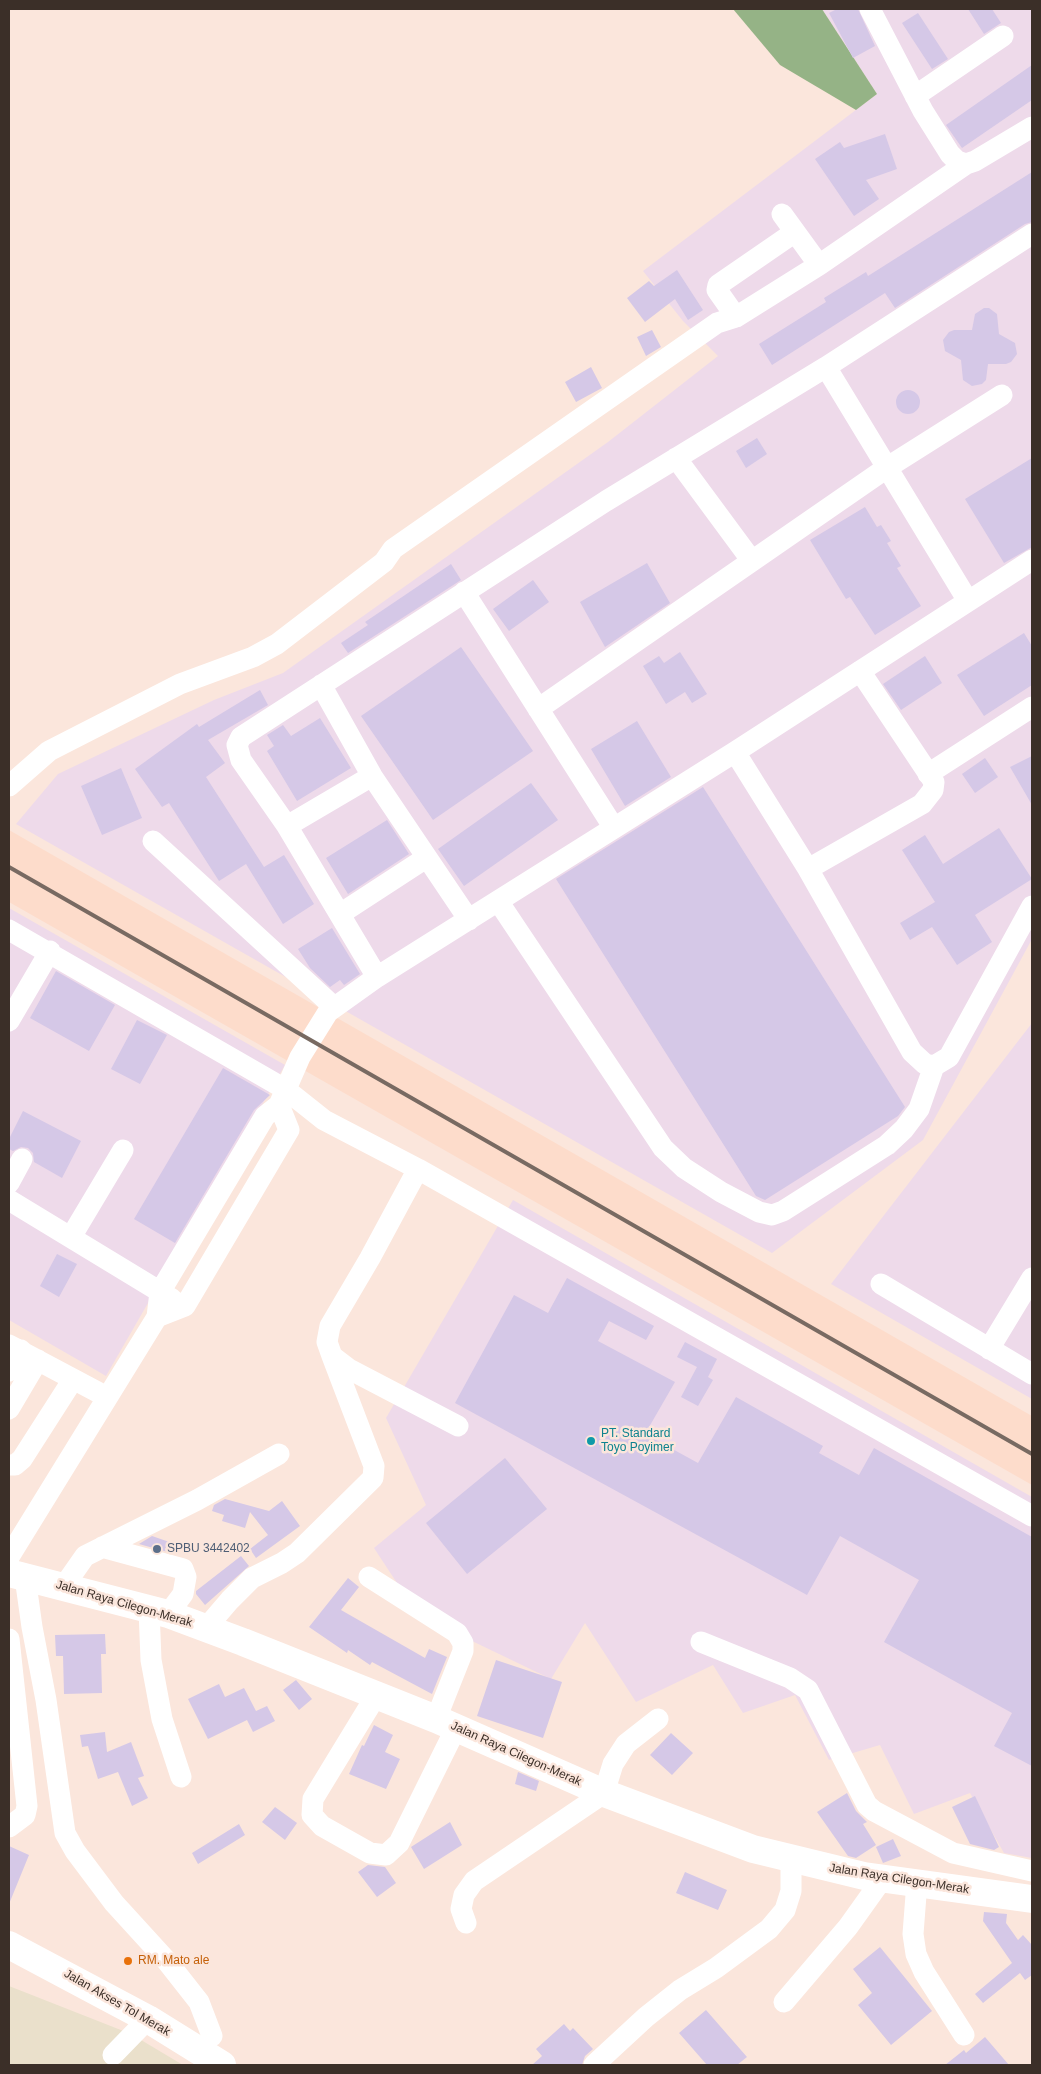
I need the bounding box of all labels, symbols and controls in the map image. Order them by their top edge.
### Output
place label: PT. Standard Toyo Poyimer [601,1427,674,1455]
marker: PT. Standard Toyo Poyimer [585,1435,597,1447]
place label: SPBU 3442402 [167,1542,250,1556]
marker: SPBU 3442402 [151,1543,163,1555]
street label: Jalan Raya Cilegon-Merak [54,1578,194,1630]
street label: Jalan Raya Cilegon-Merak [448,1719,584,1789]
street label: Jalan Raya Cilegon-Merak [828,1861,970,1897]
place label: RM. Mato ale [138,1954,209,1968]
marker: RM. Mato ale [122,1955,134,1967]
street label: Jalan Akses Tol Merak [61,1967,173,2039]

